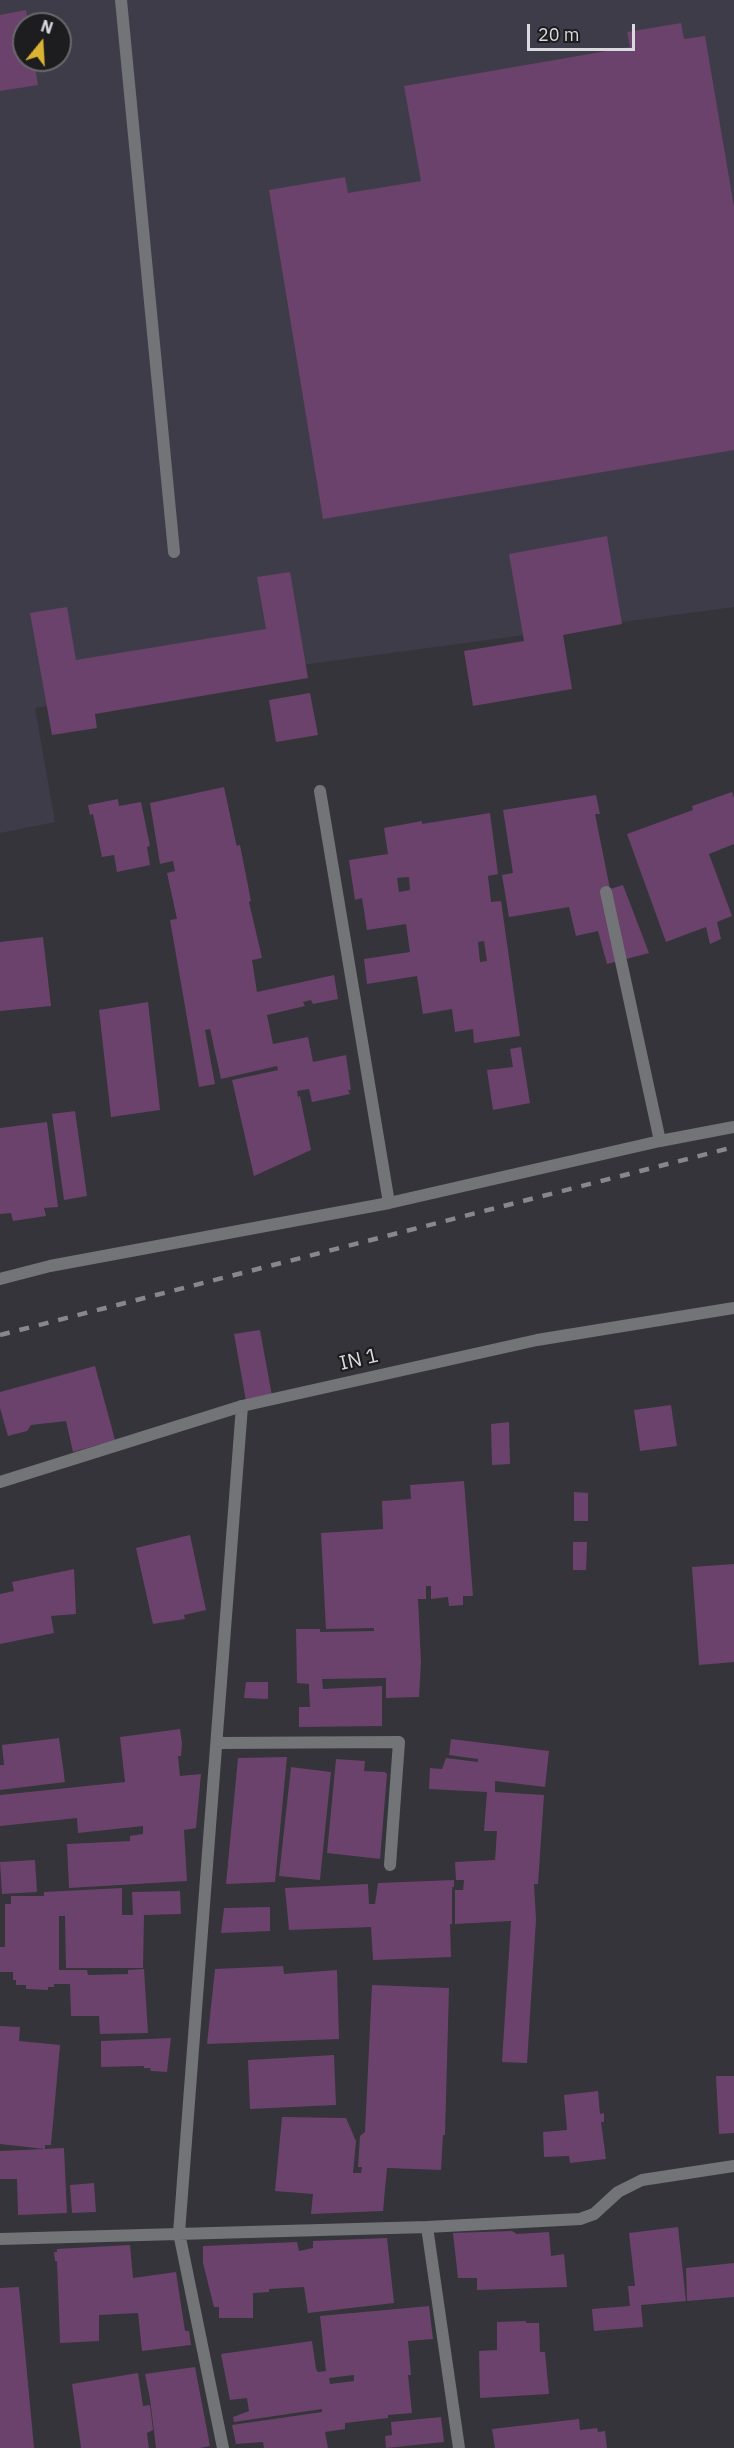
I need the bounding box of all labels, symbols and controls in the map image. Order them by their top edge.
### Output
north arrow [12,12,72,72]
scale bar [530,12,638,50]
text: N [38,15,56,38]
text: 20 m [538,23,580,46]
street label: IN 1 [337,1344,381,1376]

